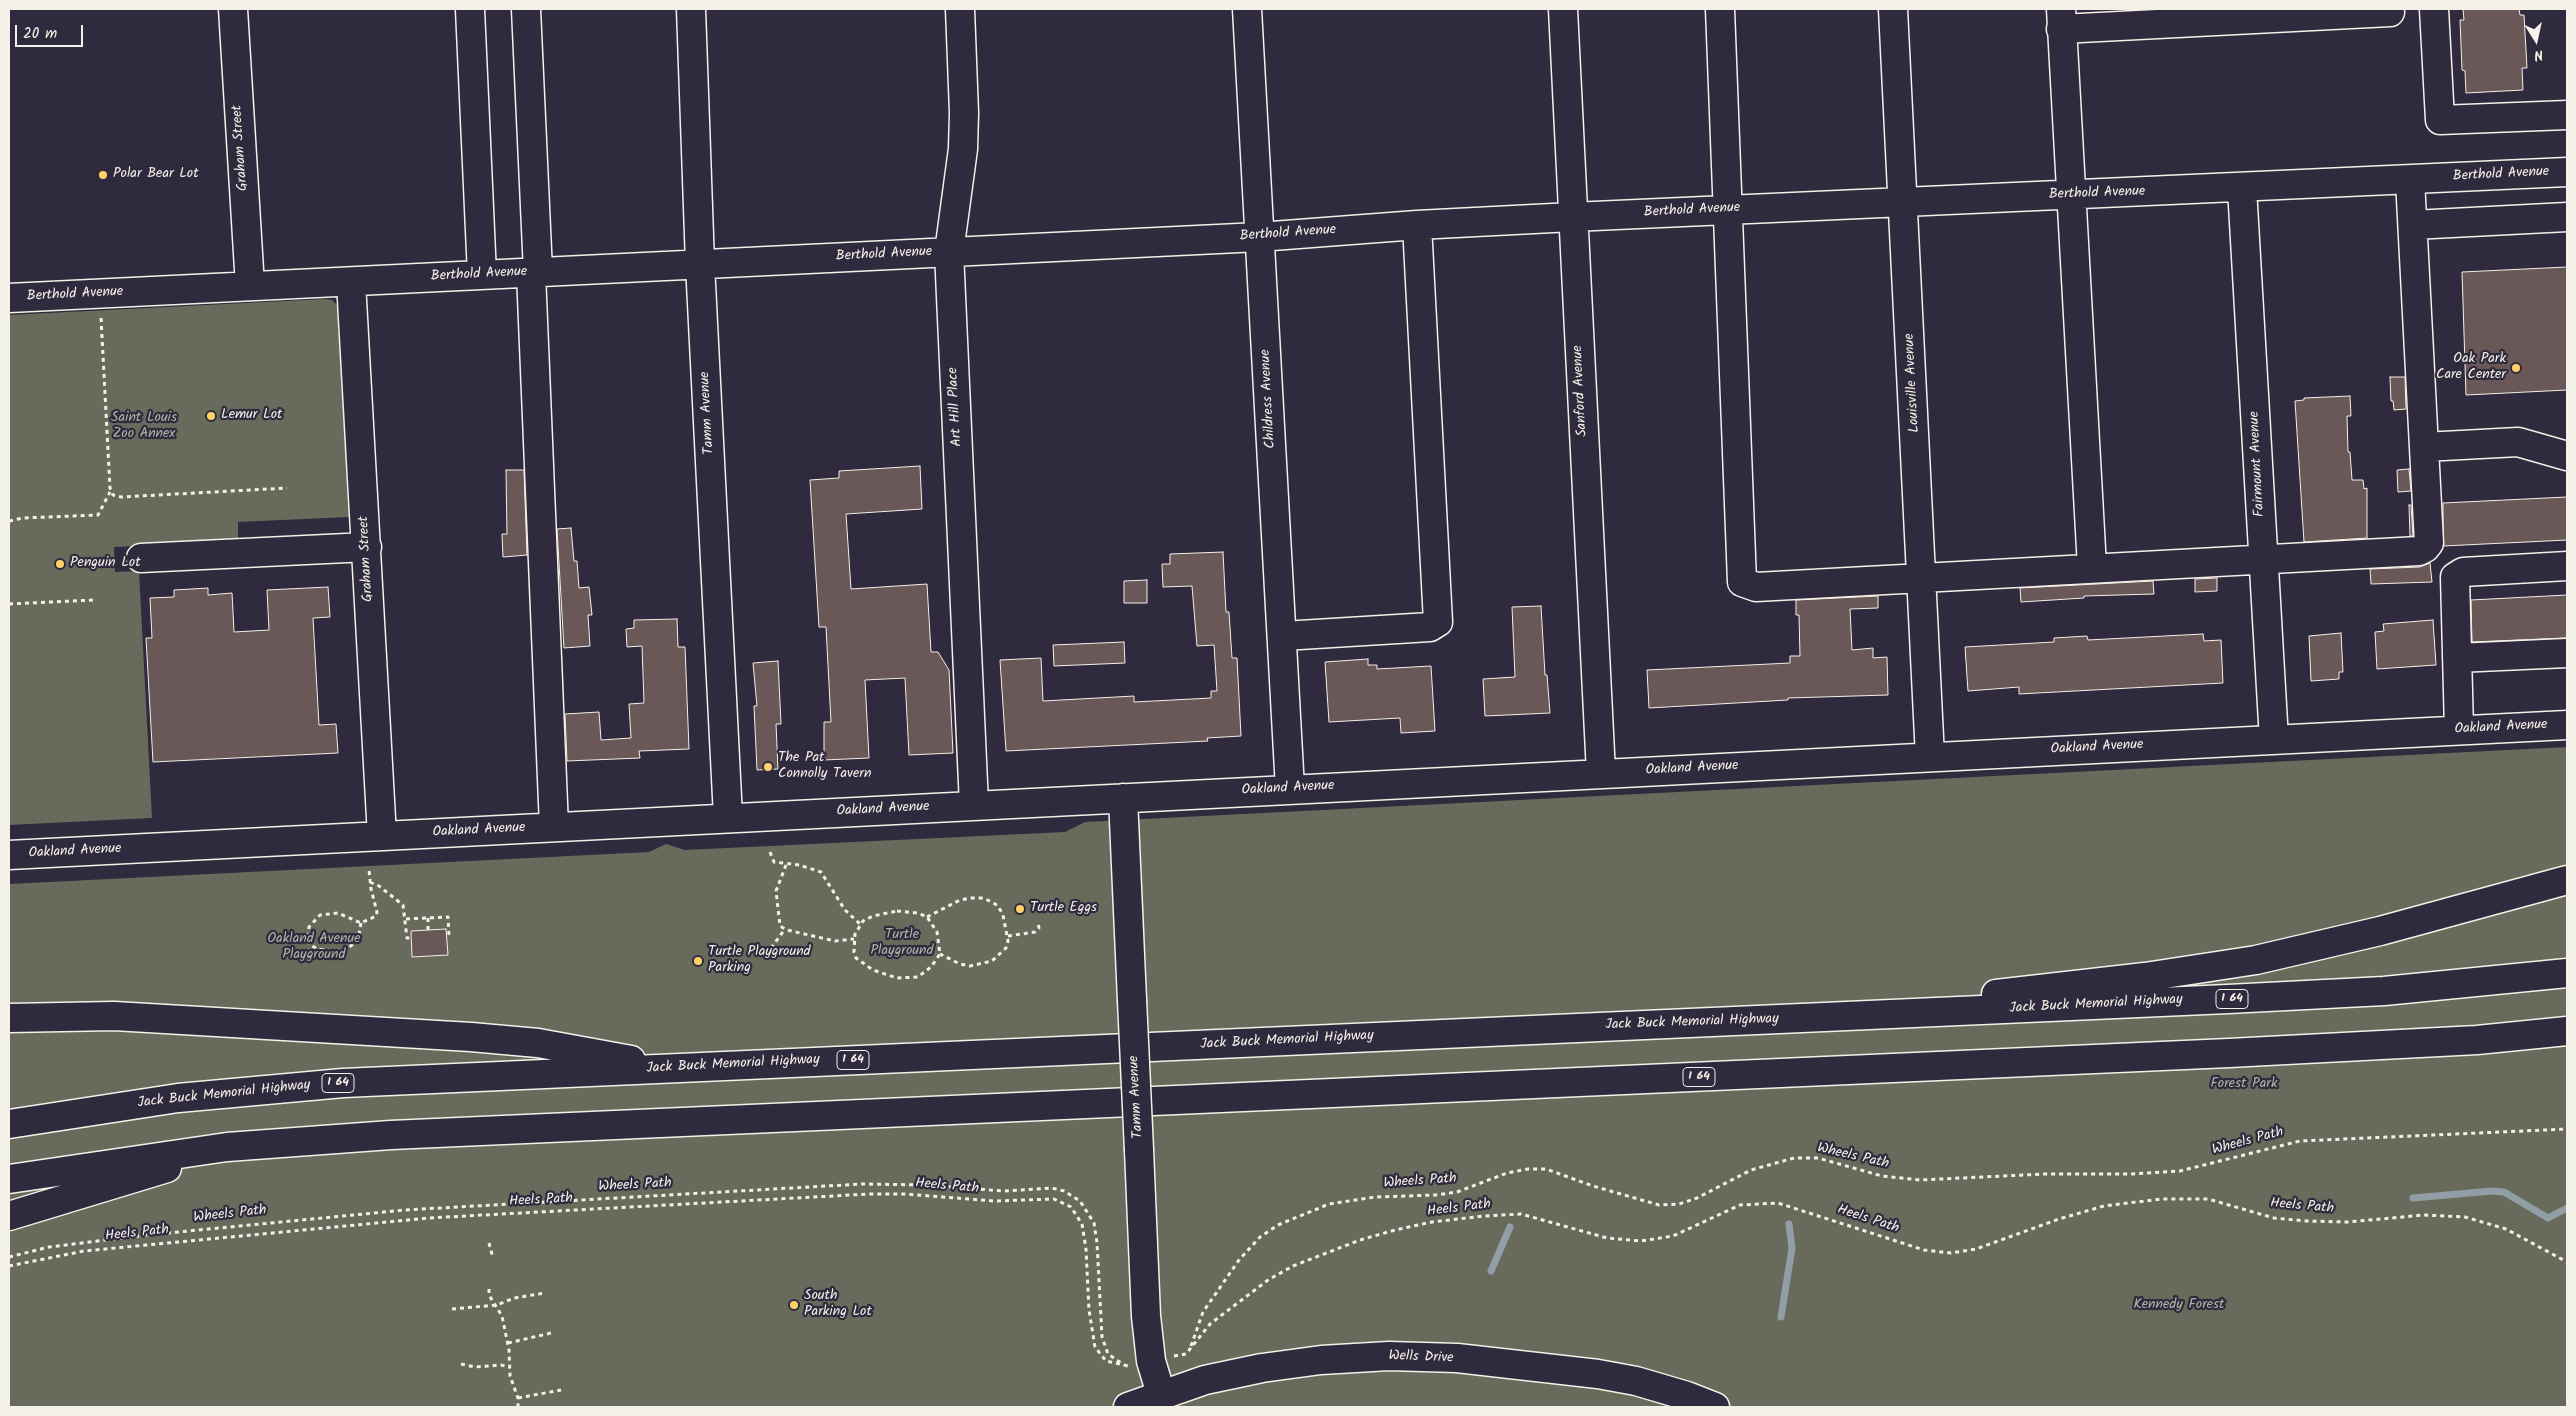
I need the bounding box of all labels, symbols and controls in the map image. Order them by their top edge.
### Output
scale bar [18,15,85,47]
north arrow [2511,15,2561,65]
text: 20 m [23,22,57,46]
text: N [2532,43,2545,66]
street label: Graham Street [230,104,252,192]
street label: Berthold Avenue [2452,164,2550,186]
place label: Polar Bear Lot [113,167,199,183]
marker: Polar Bear Lot [97,169,109,181]
street label: Berthold Avenue [2049,184,2145,204]
street label: Berthold Avenue [1643,200,1741,222]
street label: Berthold Avenue [1239,222,1337,246]
street label: Berthold Avenue [835,244,933,266]
street label: Berthold Avenue [430,264,528,286]
street label: Berthold Avenue [26,284,124,306]
street label: Louisville Avenue [1902,333,1924,433]
street label: Sanford Avenue [1570,345,1592,437]
street label: Childress Avenue [1258,349,1280,449]
place label: Oak Park Care Center [2436,352,2506,384]
marker: Oak Park Care Center [2510,362,2522,374]
street label: Art Hill Place [946,367,966,447]
street label: Tamm Avenue [697,371,719,455]
place label: Lemur Lot [221,408,282,424]
marker: Lemur Lot [205,410,217,422]
park label: Saint Louis Zoo Annex [111,411,177,444]
street label: Fairmount Avenue [2247,411,2269,517]
street label: Graham Street [356,516,378,602]
place label: Penguin Lot [70,556,141,572]
marker: Penguin Lot [54,558,66,570]
street label: Oakland Avenue [2454,717,2548,739]
street label: Oakland Avenue [2050,737,2144,759]
place label: The Pat Connolly Tavern [778,751,871,784]
street label: Oakland Avenue [1645,758,1739,780]
marker: The Pat Connolly Tavern [762,761,774,773]
street label: Oakland Avenue [1241,778,1335,800]
street label: Oakland Avenue [836,799,930,821]
street label: Oakland Avenue [432,820,526,842]
street label: Oakland Avenue [28,841,122,863]
place label: Turtle Eggs [1030,901,1097,917]
marker: Turtle Eggs [1014,903,1026,915]
park label: Turtle Playground [871,928,933,960]
park label: Oakland Avenue Playground [268,932,360,964]
place label: Turtle Playground Parking [708,945,811,978]
marker: Turtle Playground Parking [692,955,704,967]
road number: I 64 [2216,990,2248,1009]
street label: Jack Buck Memorial Highway [2009,992,2183,1018]
street label: Jack Buck Memorial Highway [1605,1012,1779,1034]
street label: Jack Buck Memorial Highway [1200,1028,1374,1054]
road number: I 64 [837,1050,869,1070]
street label: Jack Buck Memorial Highway [646,1052,820,1078]
street label: Tamm Avenue [1126,1055,1148,1139]
road number: I 64 [1683,1068,1715,1086]
road number: I 64 [322,1074,354,1092]
park label: Forest Park [2211,1077,2277,1093]
street label: Jack Buck Memorial Highway [137,1078,311,1112]
street label: Wheels Path [2210,1124,2286,1160]
street label: Wheels Path [1815,1141,1891,1173]
street label: Wheels Path [1383,1171,1457,1193]
street label: Wheels Path [598,1176,672,1196]
street label: Heels Path [914,1176,980,1198]
street label: Heels Path [509,1191,573,1211]
street label: Heels Path [2269,1196,2335,1218]
street label: Heels Path [1426,1197,1492,1221]
street label: Heels Path [1835,1202,1901,1238]
street label: Wheels Path [193,1203,267,1227]
street label: Heels Path [104,1222,170,1246]
place label: South Parking Lot [804,1289,872,1321]
park label: Kennedy Forest [2134,1298,2224,1314]
marker: South Parking Lot [788,1299,800,1311]
street label: Wells Drive [1388,1348,1454,1368]

